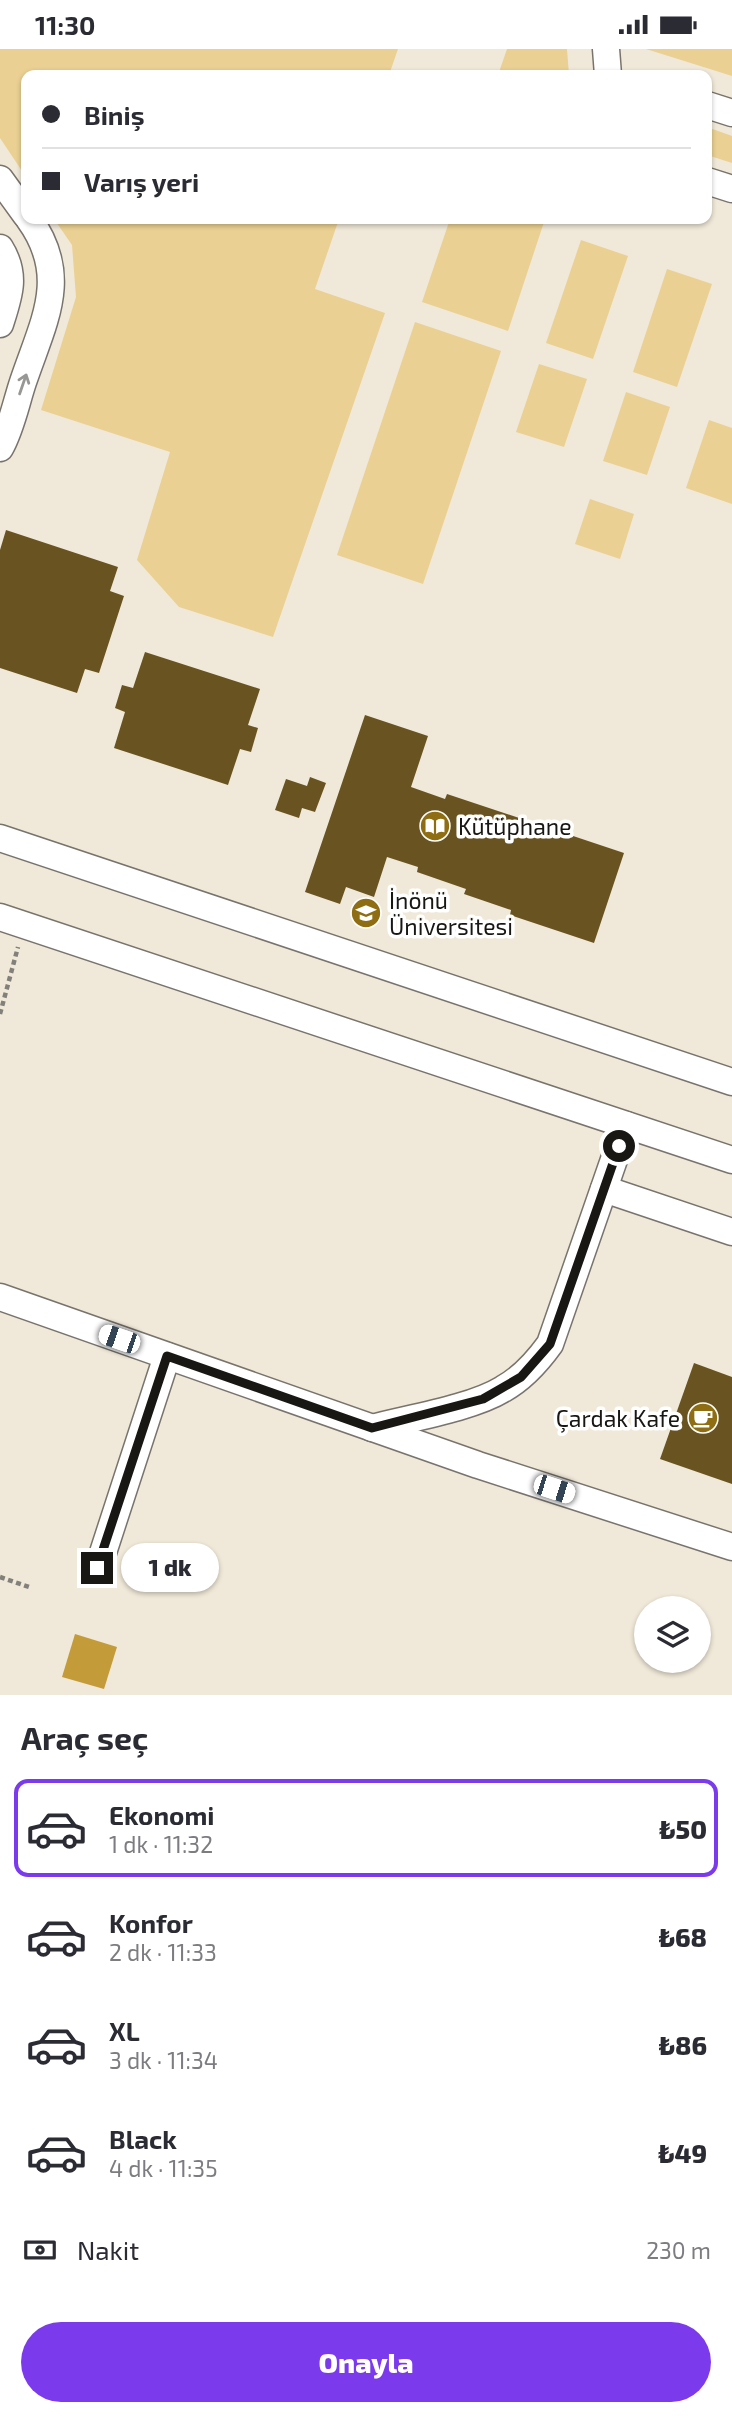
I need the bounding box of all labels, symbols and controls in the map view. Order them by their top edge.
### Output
text: 11:30 [35,9,95,40]
text: Biniş [84,99,144,130]
text: Varış yeri [84,166,199,197]
one-way arrow [17,373,30,395]
library icon: Kütüphane [418,809,452,843]
place label: Kütüphane [458,812,572,840]
place label: İnönü Üniversitesi [389,886,513,940]
school or university icon: İnönü Üniversitesi [349,896,383,930]
route start [603,1130,635,1162]
car [96,1322,143,1356]
cafe icon: Çardak Kafe [686,1401,720,1435]
place label: Çardak Kafe [556,1404,680,1433]
car [531,1473,578,1505]
callout: 1 dk [122,1543,220,1593]
route end [81,1552,113,1584]
text: 1 dk [149,1553,191,1581]
map controls [634,1596,711,1673]
button: layers [634,1596,711,1673]
text: Araç seç [21,1718,148,1756]
icon: car [25,1797,88,1860]
text: Ekonomi [109,1799,215,1830]
text: ₺50 [659,1813,707,1844]
text: 1 dk · 11:32 [109,1830,213,1858]
icon: car [25,1905,88,1968]
text: Konfor [109,1907,193,1938]
text: ₺68 [659,1921,707,1952]
text: 2 dk · 11:33 [109,1938,217,1966]
icon: car [25,2013,88,2076]
text: XL [109,2015,140,2046]
text: ₺86 [659,2029,707,2060]
text: 3 dk · 11:34 [109,2046,218,2074]
icon: car [25,2121,88,2184]
text: Black [109,2123,177,2154]
text: ₺49 [658,2137,707,2168]
text: 4 dk · 11:35 [109,2154,217,2182]
icon: cash [21,2231,59,2269]
text: Nakit [77,2234,139,2265]
text: 230 m [646,2236,711,2264]
button: Onayla [21,2322,711,2402]

